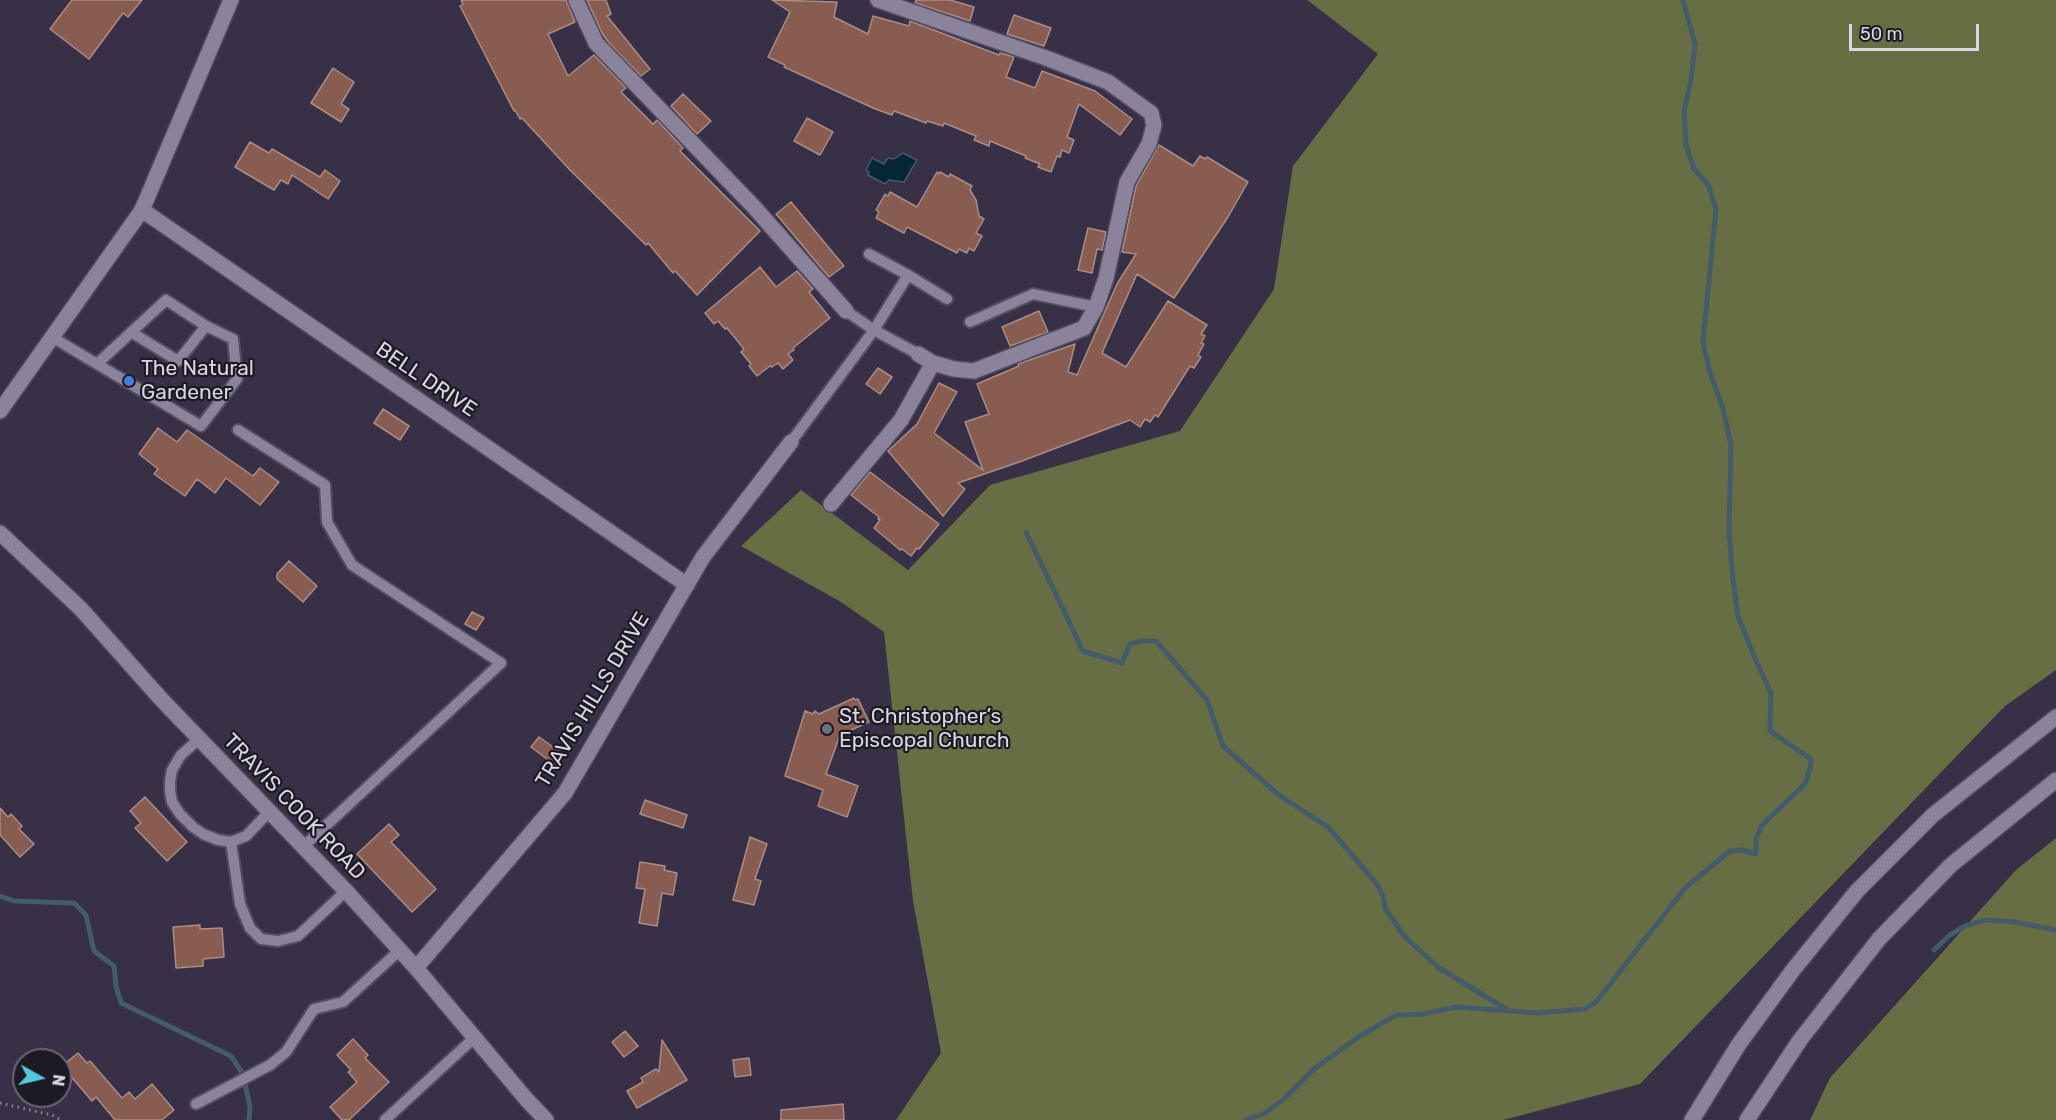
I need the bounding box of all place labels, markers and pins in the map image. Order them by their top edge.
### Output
place label: The Natural Gardener [141,356,254,406]
marker: The Natural Gardener [122,374,136,388]
place label: St. Christopher’s Episcopal Church [839,704,1010,754]
marker: St. Christopher’s Episcopal Church [820,722,834,736]

